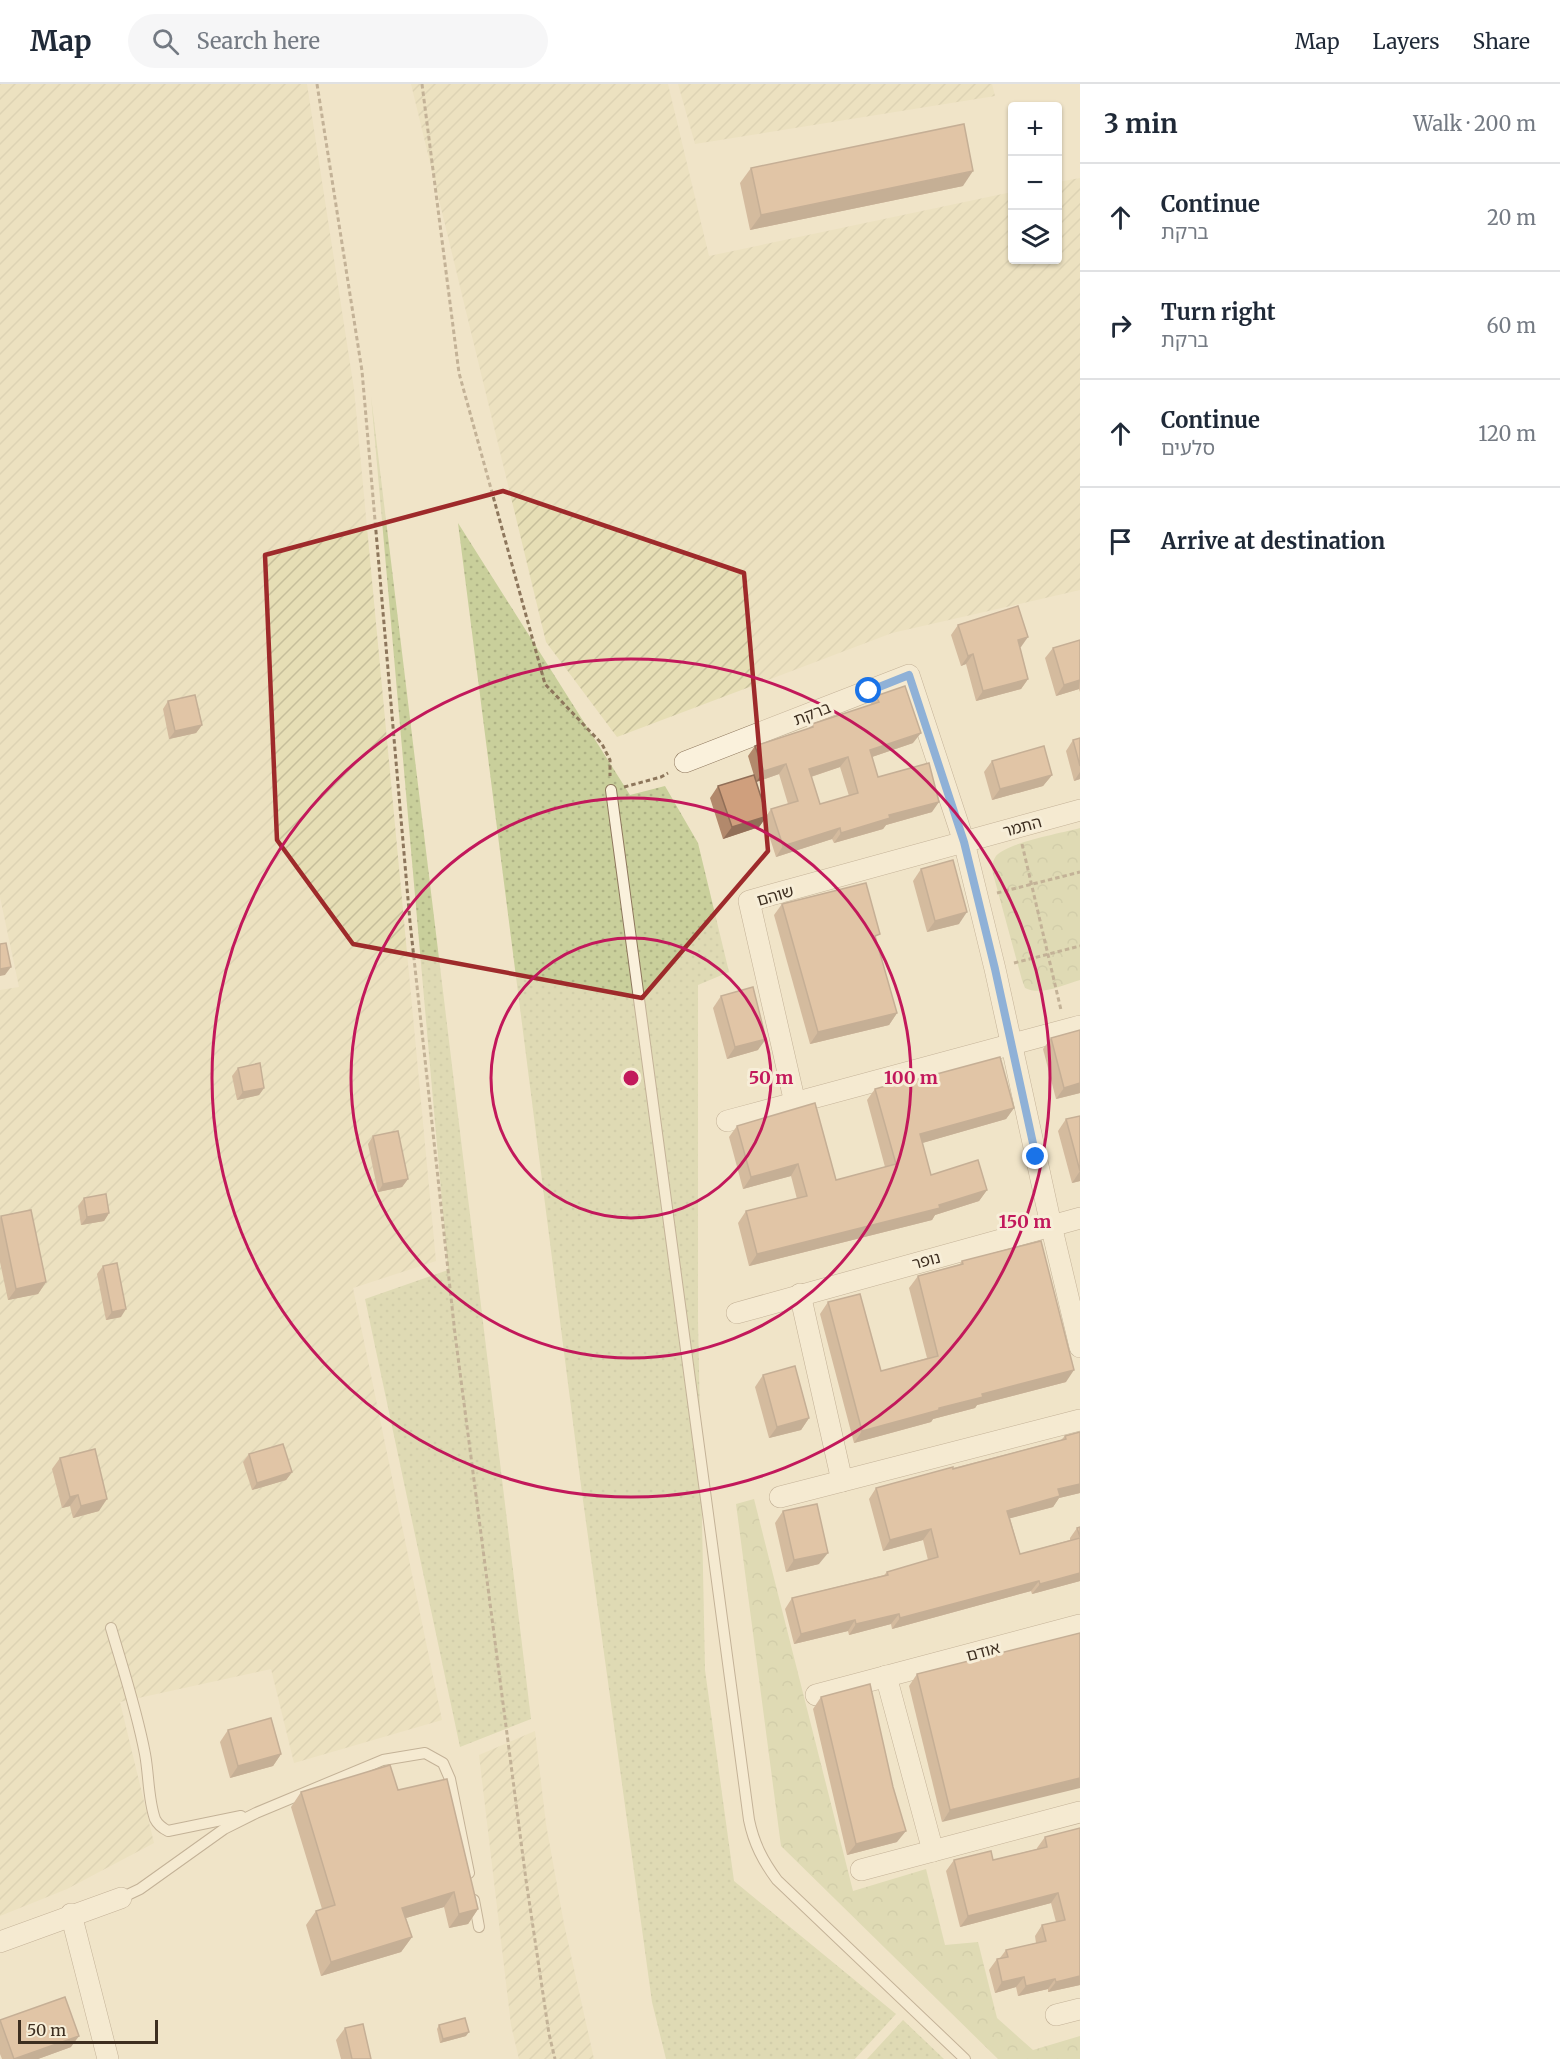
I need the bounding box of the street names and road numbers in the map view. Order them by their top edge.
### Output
street label: ברקת [791,697,833,729]
street label: התמר [1000,811,1044,841]
street label: שוהם [754,880,796,910]
street label: נופר [910,1247,942,1273]
street label: אודם [964,1637,1002,1665]

